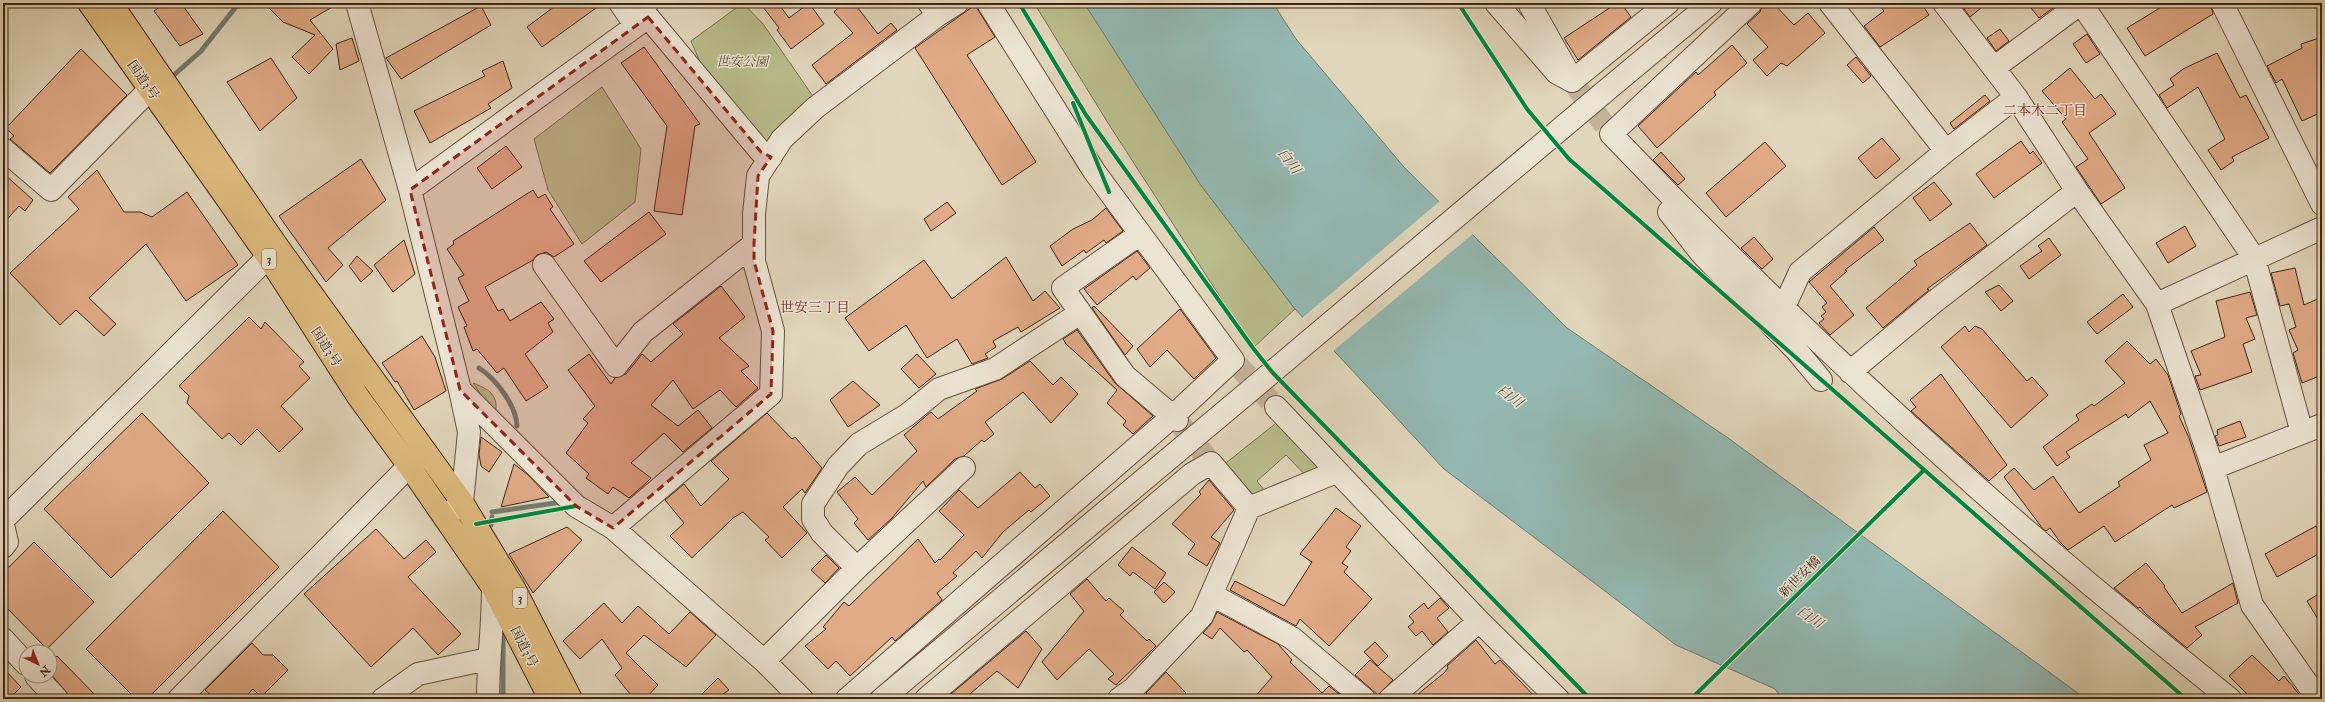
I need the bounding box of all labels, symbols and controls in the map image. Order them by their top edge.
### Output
park label: 世安公園 [716,54,770,70]
street label: 国道3号 [124,57,162,103]
district label: 二本木二丁目 [2003,102,2087,119]
water label: 白川 [1274,145,1305,179]
road number: 3 [262,249,276,269]
district label: 世安三丁目 [780,299,850,316]
street label: 国道3号 [307,324,345,370]
water label: 白川 [1494,381,1528,413]
street label: 新世安橋 [1776,553,1824,601]
road number: 3 [513,588,527,608]
water label: 白川 [1794,602,1828,633]
street label: 国道3号 [507,624,541,670]
north arrow [18,644,58,684]
text: N [36,662,53,680]

